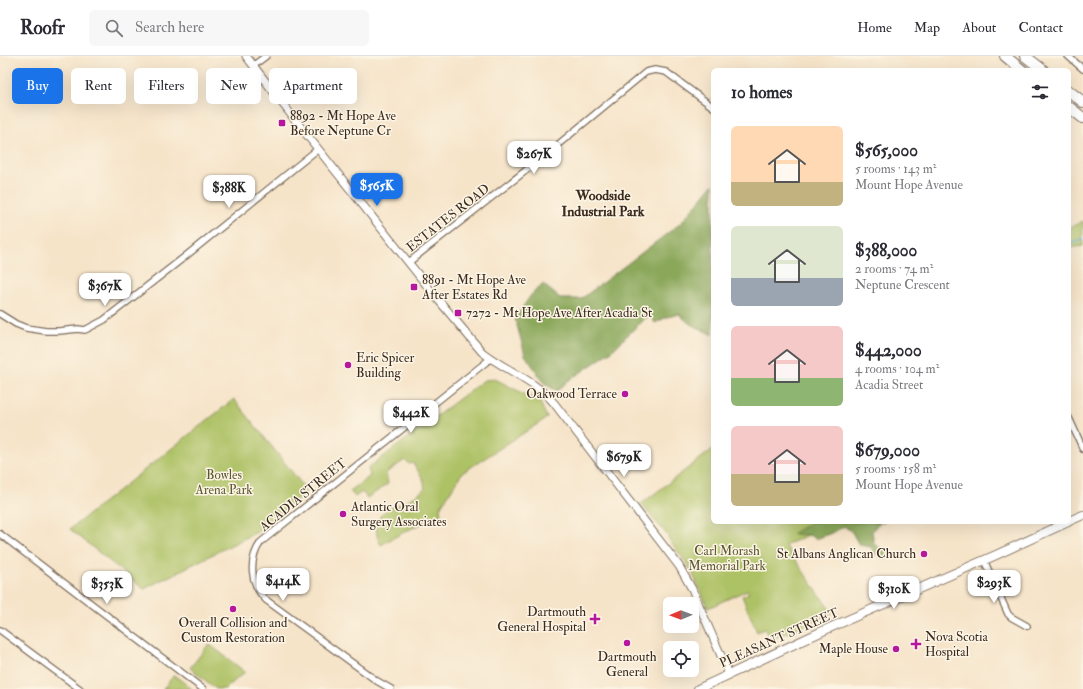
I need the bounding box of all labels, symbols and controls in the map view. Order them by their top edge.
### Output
search box [89,10,369,46]
text: Roofr [20,16,65,40]
icon: search [103,17,125,39]
text: Search here [135,18,204,37]
text: Home [857,19,892,36]
text: Map [914,19,940,36]
text: About [962,19,996,36]
text: Contact [1018,19,1063,36]
chip: Buy [12,68,63,104]
chip: Rent [71,68,126,104]
chip: Filters [134,68,198,104]
chip: New [206,68,261,104]
chip: Apartment [269,68,357,104]
icon: filters [1029,81,1051,103]
text: 10 homes [731,82,792,103]
place label: 8892 - Mt Hope Ave Before Neptune Cr [290,108,397,140]
marker: 8892 - Mt Hope Ave Before Neptune Cr [277,118,287,128]
text: $565,000 [855,140,918,161]
pin: $267K [506,141,562,175]
icon: home [763,142,811,190]
text: $267K [516,146,552,162]
text: 5 rooms · 143 m² [855,161,936,177]
pin: $565K [349,173,405,207]
pin: $388K [201,175,257,209]
text: Mount Hope Avenue [855,177,963,193]
text: $565K [360,178,394,194]
text: $388K [212,180,246,196]
street label: ESTATES ROAD [403,181,493,255]
district label: Woodside Industrial Park [561,187,645,220]
text: $388,000 [855,240,917,261]
icon: home [763,242,811,290]
text: 2 rooms · 74 m² [855,261,933,277]
place label: 8891 - Mt Hope Ave After Estates Rd [421,272,527,303]
pin: $367K [77,273,133,307]
text: Neptune Crescent [855,277,950,293]
text: $367K [88,278,122,294]
marker: 8891 - Mt Hope Ave After Estates Rd [409,282,419,292]
place label: 7272 - Mt Hope Ave After Acadia St [466,305,652,322]
marker: 7272 - Mt Hope Ave After Acadia St [453,308,463,318]
text: $442,000 [855,340,922,361]
icon: home [763,342,811,390]
place label: Eric Spicer Building [356,350,414,381]
marker: Eric Spicer Building [343,360,353,370]
text: 4 rooms · 104 m² [855,361,939,377]
text: Acadia Street [855,377,923,393]
place label: Oakwood Terrace [526,386,618,402]
marker: Oakwood Terrace [620,389,630,399]
pin: $442K [383,400,439,434]
text: $442K [392,405,430,421]
text: $679,000 [855,440,920,461]
icon: home [763,442,811,490]
pin: $679K [596,444,652,478]
text: $679K [606,449,642,465]
street label: ACADIA STREET [256,455,350,536]
text: 5 rooms · 158 m² [855,461,936,477]
park label: Bowles Arena Park [195,467,253,498]
text: Mount Hope Avenue [855,477,963,493]
place label: Atlantic Oral Surgery Associates [350,499,447,531]
marker: Atlantic Oral Surgery Associates [338,509,348,519]
park label: Carl Morash Memorial Park [688,543,767,574]
place label: St Albans Anglican Church [777,546,916,562]
marker: St Albans Anglican Church [919,549,929,559]
pin: $414K [255,568,311,602]
pin: $293K [966,570,1022,604]
pin: $353K [79,571,135,605]
text: $414K [265,573,301,589]
text: $293K [977,575,1011,591]
text: $353K [91,576,123,592]
pin: $310K [866,576,922,610]
text: $310K [878,581,910,597]
north arrow [663,597,699,633]
map controls [663,597,699,677]
marker: Overall Collision and Custom Restoration [228,604,238,614]
place label: Dartmouth General Hospital [497,604,587,636]
street label: PLEASANT STREET [717,604,841,672]
marker: Dartmouth General Hospital [589,613,601,625]
place label: Overall Collision and Custom Restoration [179,615,288,646]
place label: Nova Scotia Hospital [925,629,988,661]
marker: Dartmouth General [622,638,632,648]
marker: Nova Scotia Hospital [910,638,922,650]
button: locate [663,641,699,677]
place label: Maple House [819,641,889,658]
marker: Maple House [891,644,901,654]
place label: Dartmouth General [597,649,657,680]

